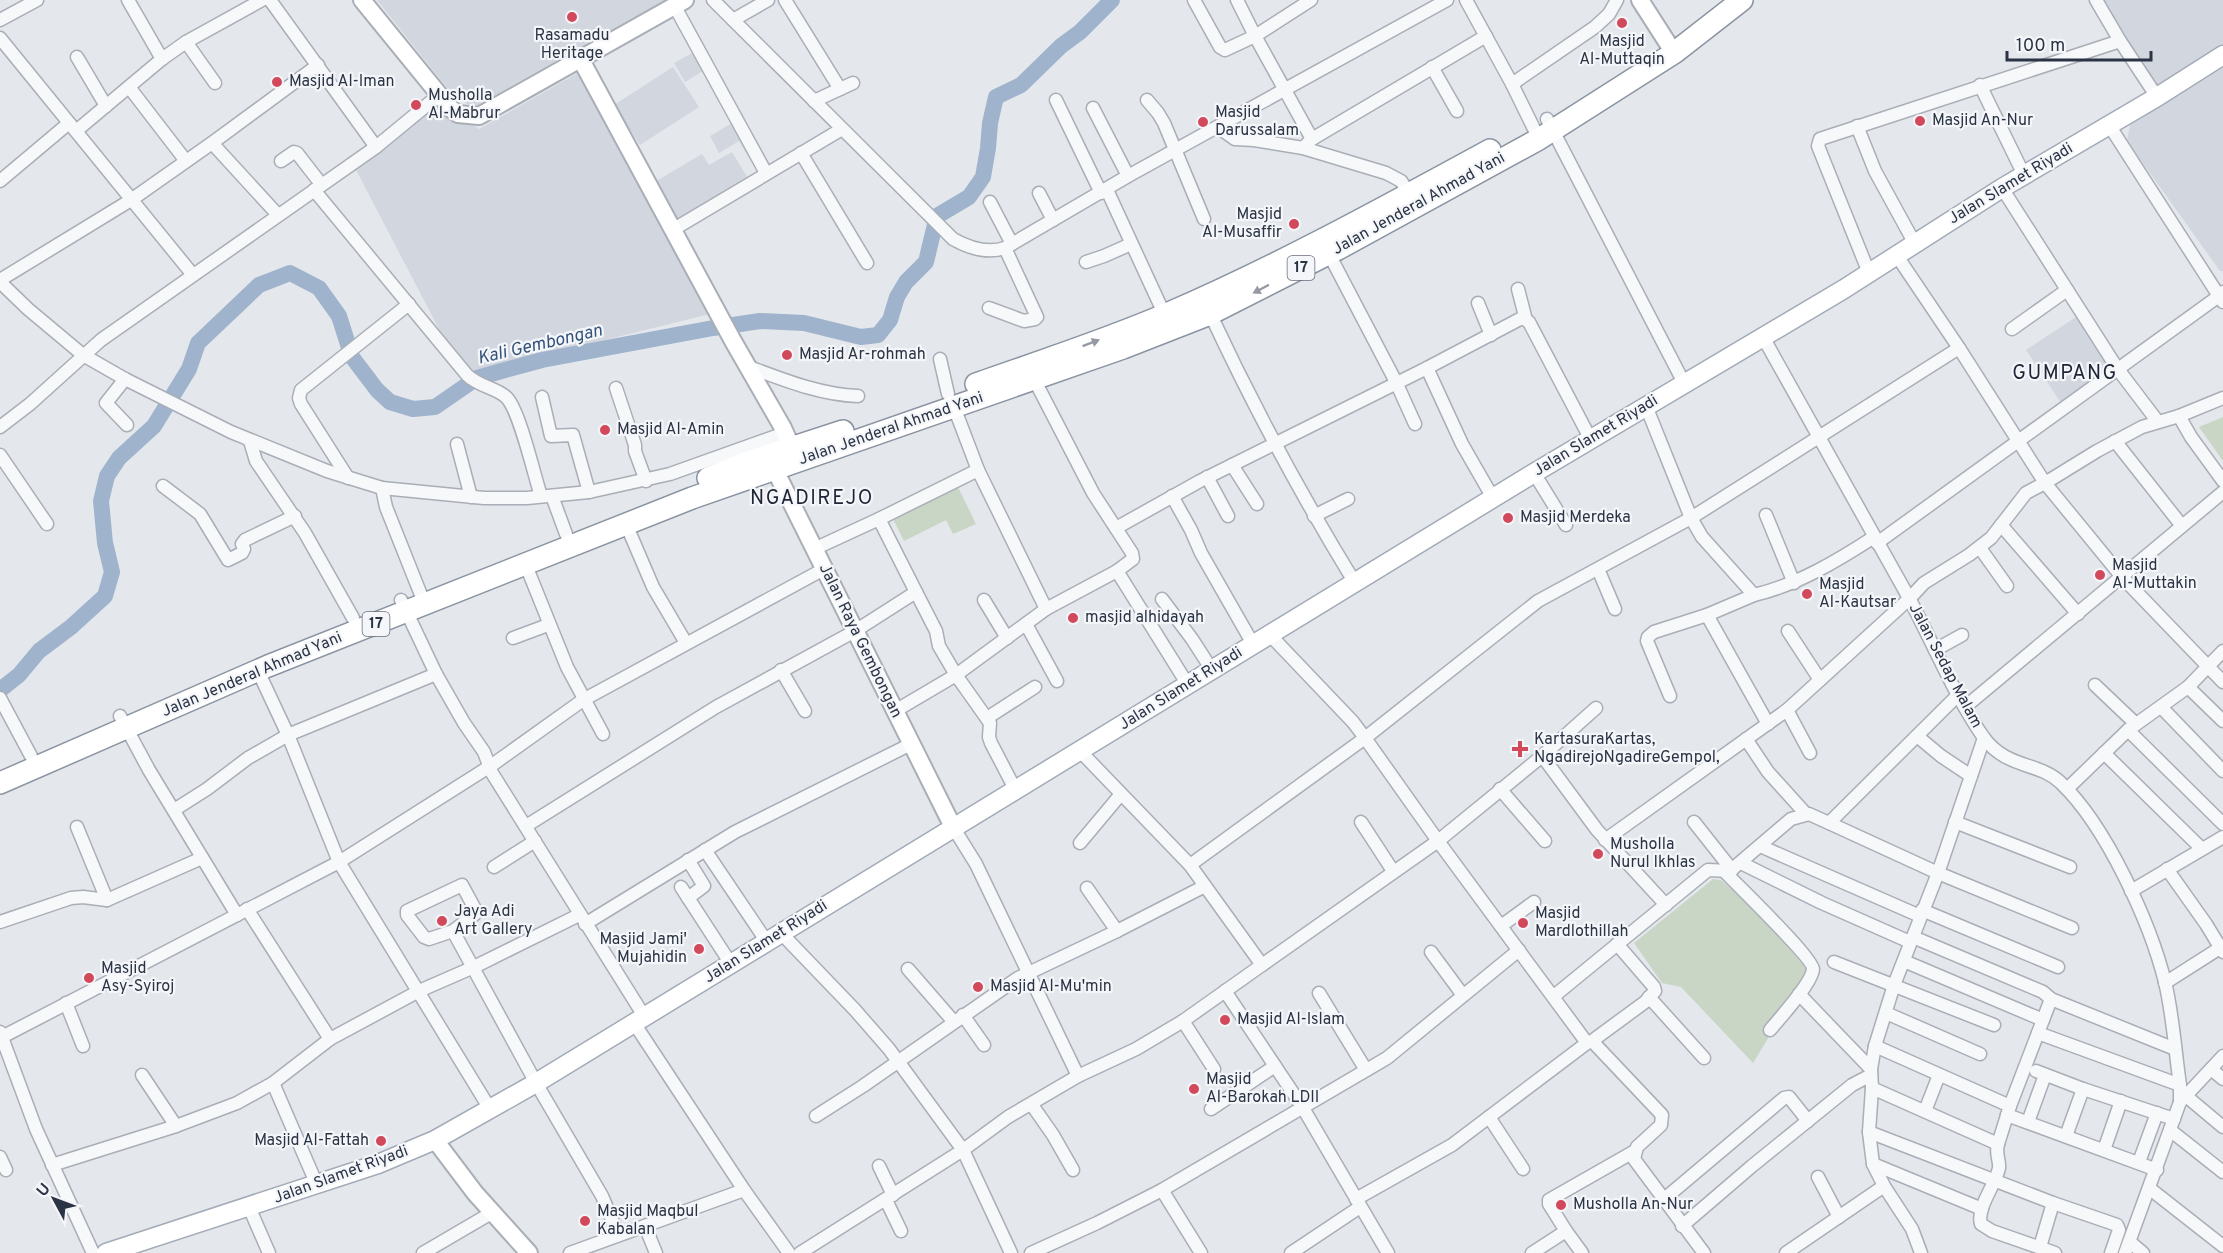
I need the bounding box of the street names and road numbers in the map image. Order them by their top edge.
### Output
street label: Jalan Slamet Riyadi [1945,139,2077,229]
street label: Jalan Jenderal Ahmad Yani [1329,148,1509,260]
road number: 17 [1288,256,1314,280]
street label: Jalan Jenderal Ahmad Yani [796,388,986,470]
street label: Jalan Slamet Riyadi [1530,391,1662,481]
street label: Jalan Raya Gembongan [814,561,906,721]
street label: Jalan Sedap Malam [1904,600,1986,732]
road number: 17 [362,612,389,636]
street label: Jalan Jenderal Ahmad Yani [159,628,345,722]
street label: Jalan Slamet Riyadi [1116,643,1246,735]
street label: Jalan Slamet Riyadi [701,896,831,988]
street label: Jalan Slamet Riyadi [271,1141,411,1209]

